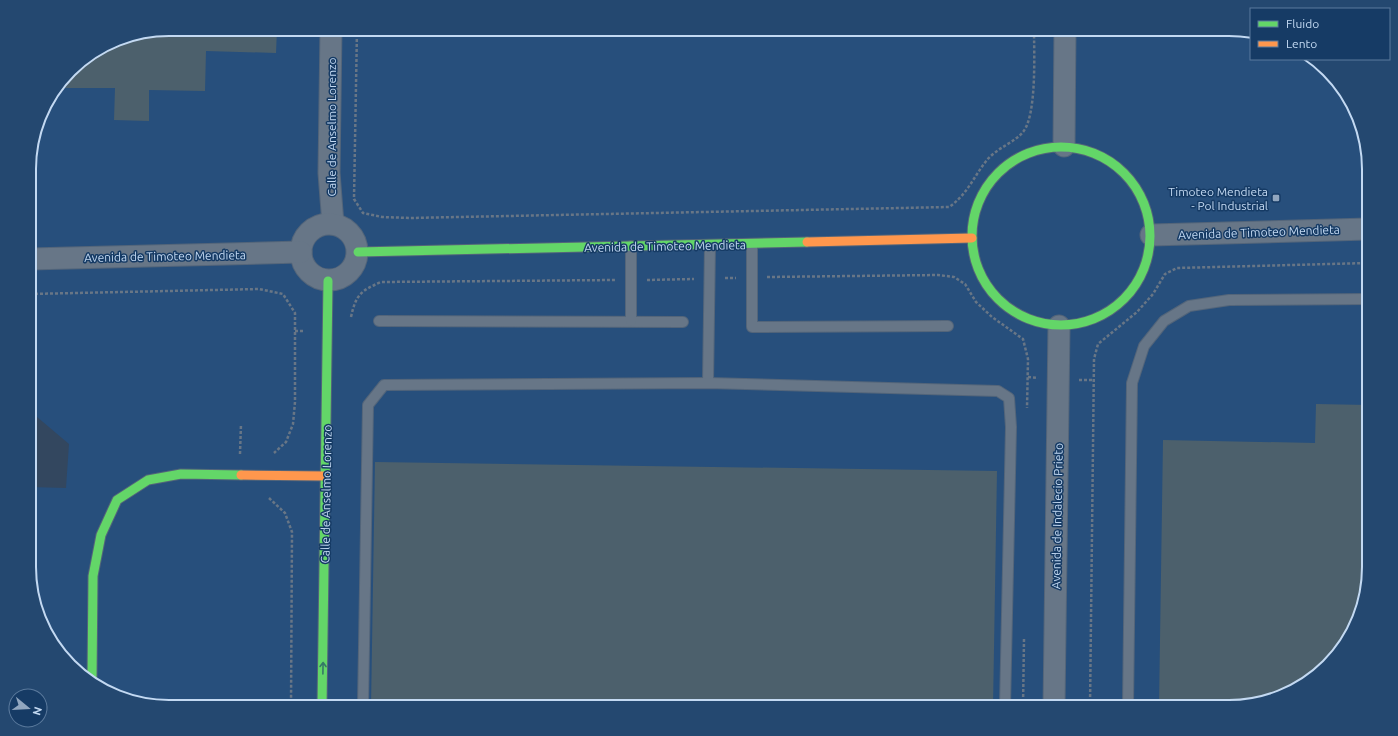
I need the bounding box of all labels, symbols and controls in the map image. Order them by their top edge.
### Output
legend [1250,8,1390,60]
text: Fluido [1286,17,1319,30]
text: Lento [1286,37,1317,50]
street label: Calle de Anselmo Lorenzo [325,58,338,196]
place label: Timoteo Mendieta - Pol Industrial [1168,185,1268,212]
marker: Timoteo Mendieta - Pol Industrial [1271,193,1281,203]
street label: Avenida de Timoteo Mendieta [1178,223,1340,241]
street label: Avenida de Timoteo Mendieta [584,238,746,254]
street label: Avenida de Timoteo Mendieta [84,248,246,264]
street label: Calle de Anselmo Lorenzo [318,424,334,564]
street label: Avenida de Indalecio Prieto [1049,443,1065,589]
one-way arrow [319,662,327,675]
north arrow [8,688,48,728]
text: N [31,705,44,717]

